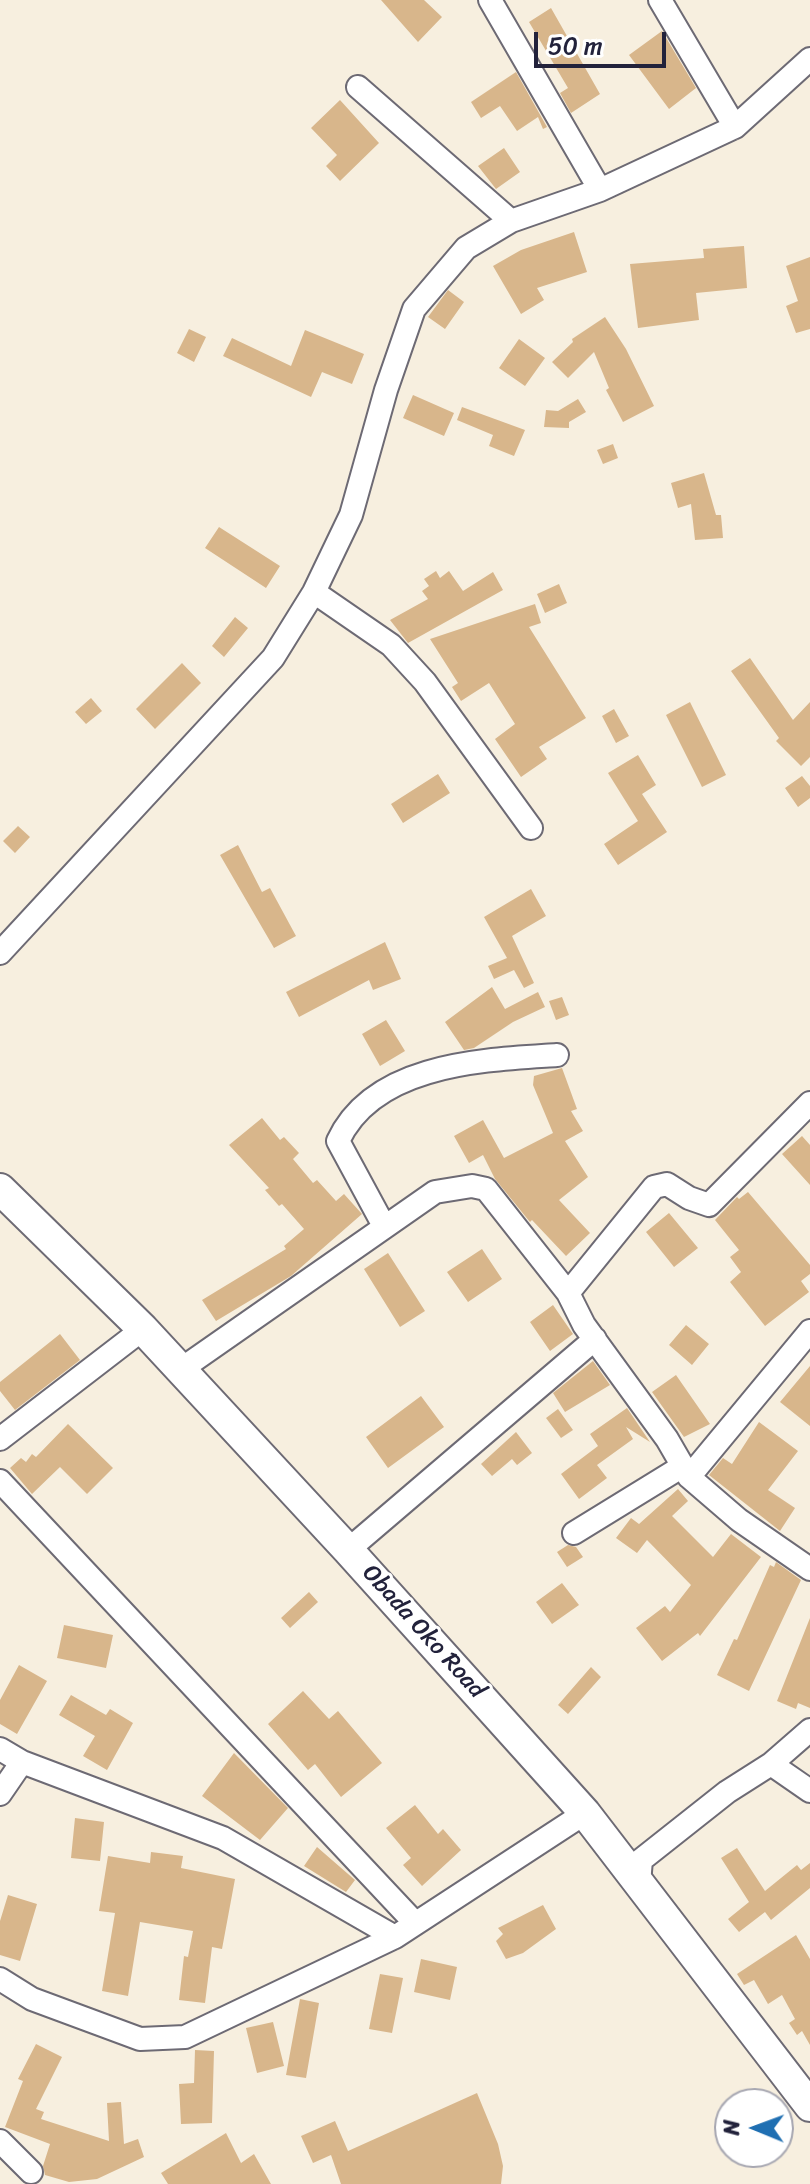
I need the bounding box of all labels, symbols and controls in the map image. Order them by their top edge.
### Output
scale bar [538,16,670,66]
text: 50 m [548,25,603,67]
street label: Obada Oko Road [355,1559,491,1705]
north arrow [714,2088,794,2168]
text: N [712,2120,751,2136]

